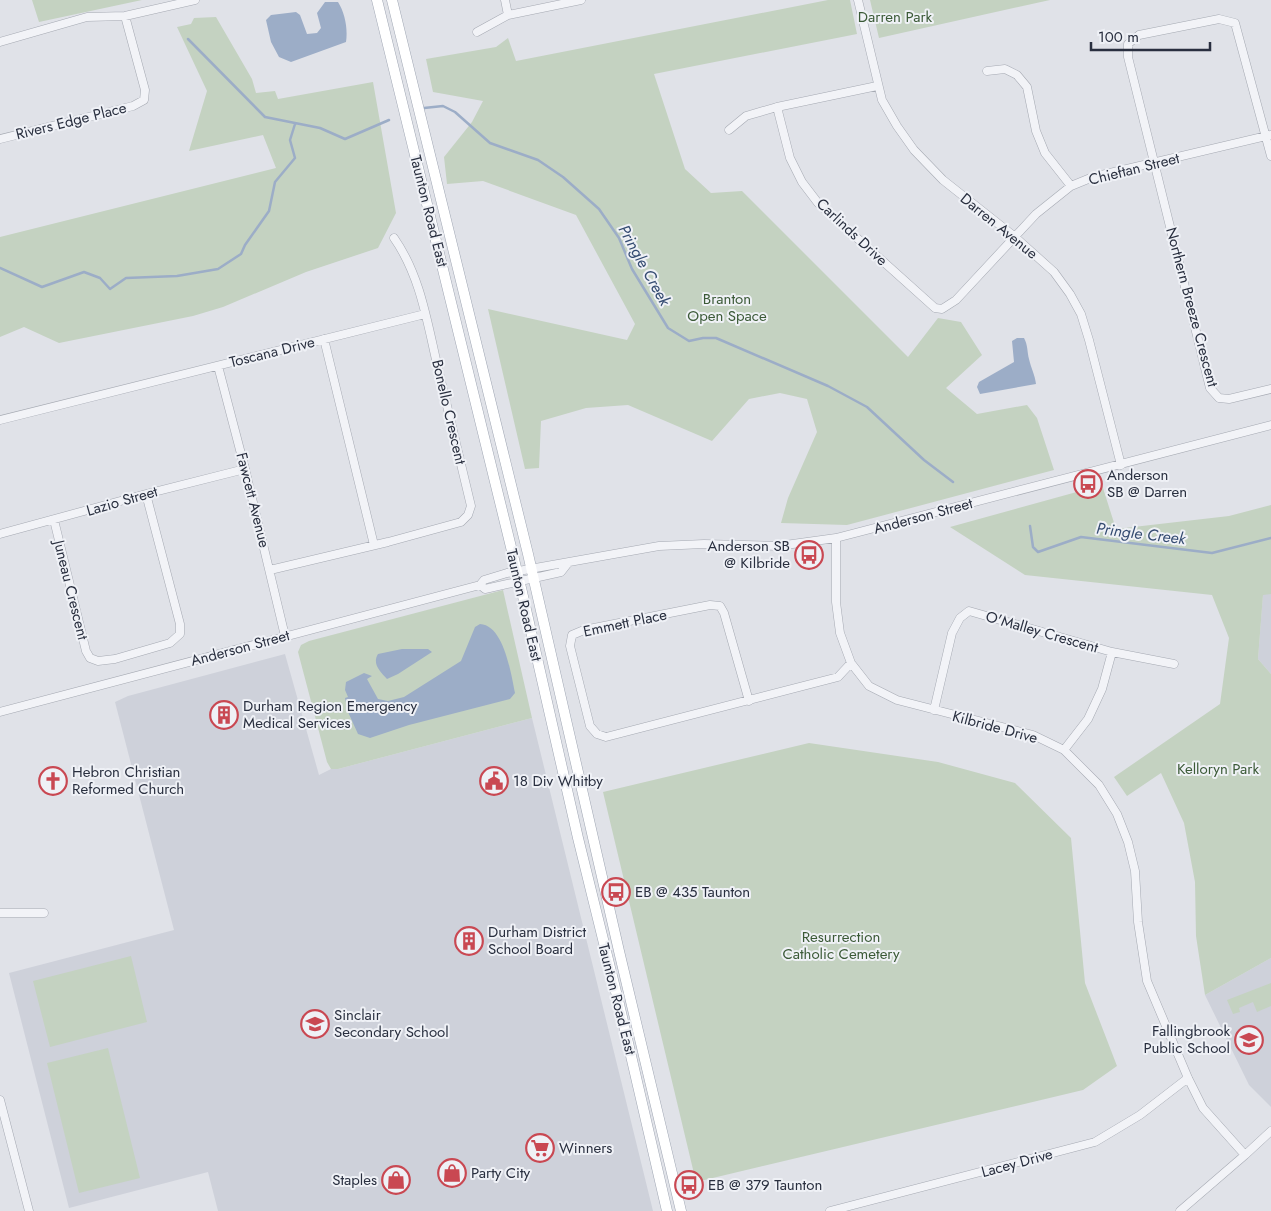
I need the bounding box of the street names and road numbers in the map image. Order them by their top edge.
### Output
street label: Rivers Edge Place [13,97,129,145]
street label: Chieftan Street [1086,147,1182,191]
street label: Taunton Road East [404,153,454,270]
street label: Darren Avenue [955,188,1043,264]
street label: Carlinds Drive [811,193,893,271]
street label: Northern Breeze Crescent [1160,225,1224,390]
street label: Toscana Drive [227,331,317,373]
street label: Bonello Crescent [426,357,472,467]
street label: Fawcett Avenue [231,450,276,550]
street label: Lazio Street [84,480,161,522]
street label: Anderson Street [871,492,975,540]
street label: Juneau Crescent [48,536,94,643]
street label: Taunton Road East [500,547,548,664]
street label: Emmett Place [581,603,669,643]
street label: O'Malley Crescent [983,605,1101,659]
street label: Anderson Street [188,624,292,672]
street label: Kilbride Drive [950,705,1040,749]
street label: Taunton Road East [592,941,642,1058]
street label: Lacey Drive [979,1143,1055,1183]

